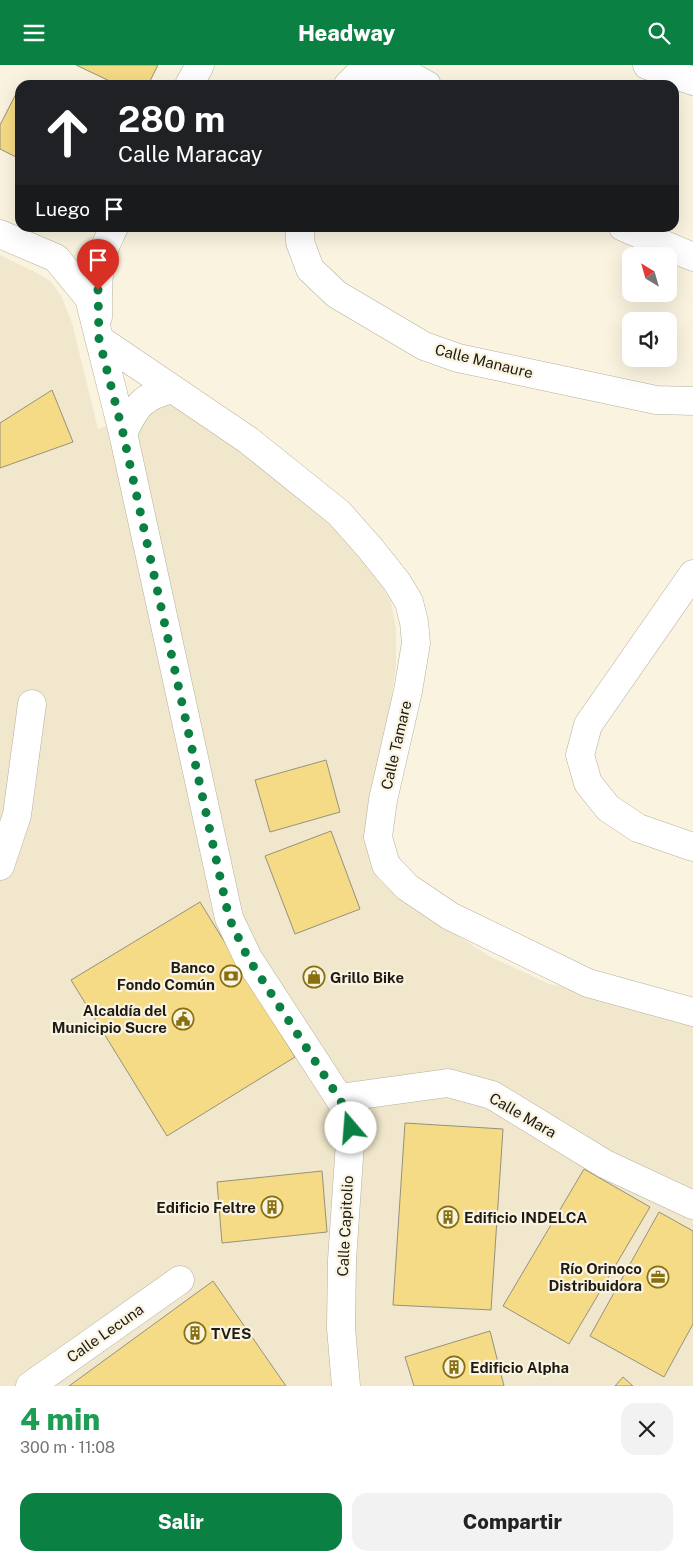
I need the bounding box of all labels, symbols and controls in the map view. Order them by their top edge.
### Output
icon: menu [20,19,48,47]
icon: search [645,19,673,47]
text: Headway [298,20,395,46]
text: 280 m [118,99,225,140]
icon: ahead [35,100,100,165]
text: Calle Maracay [118,141,263,167]
icon: arrive [100,195,128,223]
text: Luego [35,198,90,220]
pin [77,239,119,290]
icon: arrive [84,246,112,274]
north arrow [622,247,678,303]
map controls [622,247,677,367]
button: sound [622,312,677,367]
street label: Calle Manaure [433,341,535,381]
street label: Calle Tamare [377,699,415,791]
place label: Banco Fondo Común [117,959,215,993]
bank icon: Banco Fondo Común [219,964,243,988]
shop icon: Grillo Bike [302,965,326,989]
place label: Grillo Bike [330,969,404,986]
place label: Alcaldía del Municipio Sucre [52,1002,167,1036]
public building icon: Alcaldía del Municipio Sucre [171,1007,195,1031]
street label: Calle Mara [487,1089,559,1141]
position arrow [324,1101,376,1153]
street label: Calle Capitolio [334,1175,356,1277]
building icon: Edificio Feltre [260,1195,284,1219]
place label: Edificio Feltre [156,1199,256,1216]
building icon: Edificio INDELCA [436,1205,460,1229]
place label: Edificio INDELCA [464,1209,587,1226]
place label: Río Orinoco Distribuidora [549,1260,642,1294]
office icon: Río Orinoco Distribuidora [646,1265,670,1289]
street label: Calle Lecuna [63,1300,147,1366]
building icon: TVES [183,1321,207,1345]
place label: TVES [211,1325,251,1342]
building icon: Edificio Alpha [442,1355,466,1379]
place label: Edificio Alpha [470,1359,569,1376]
text: 4 min [20,1401,100,1437]
button: close [621,1403,673,1455]
text: 300 m · 11:08 [20,1438,115,1457]
button: Salir [20,1493,342,1551]
button: Compartir [352,1493,673,1551]

